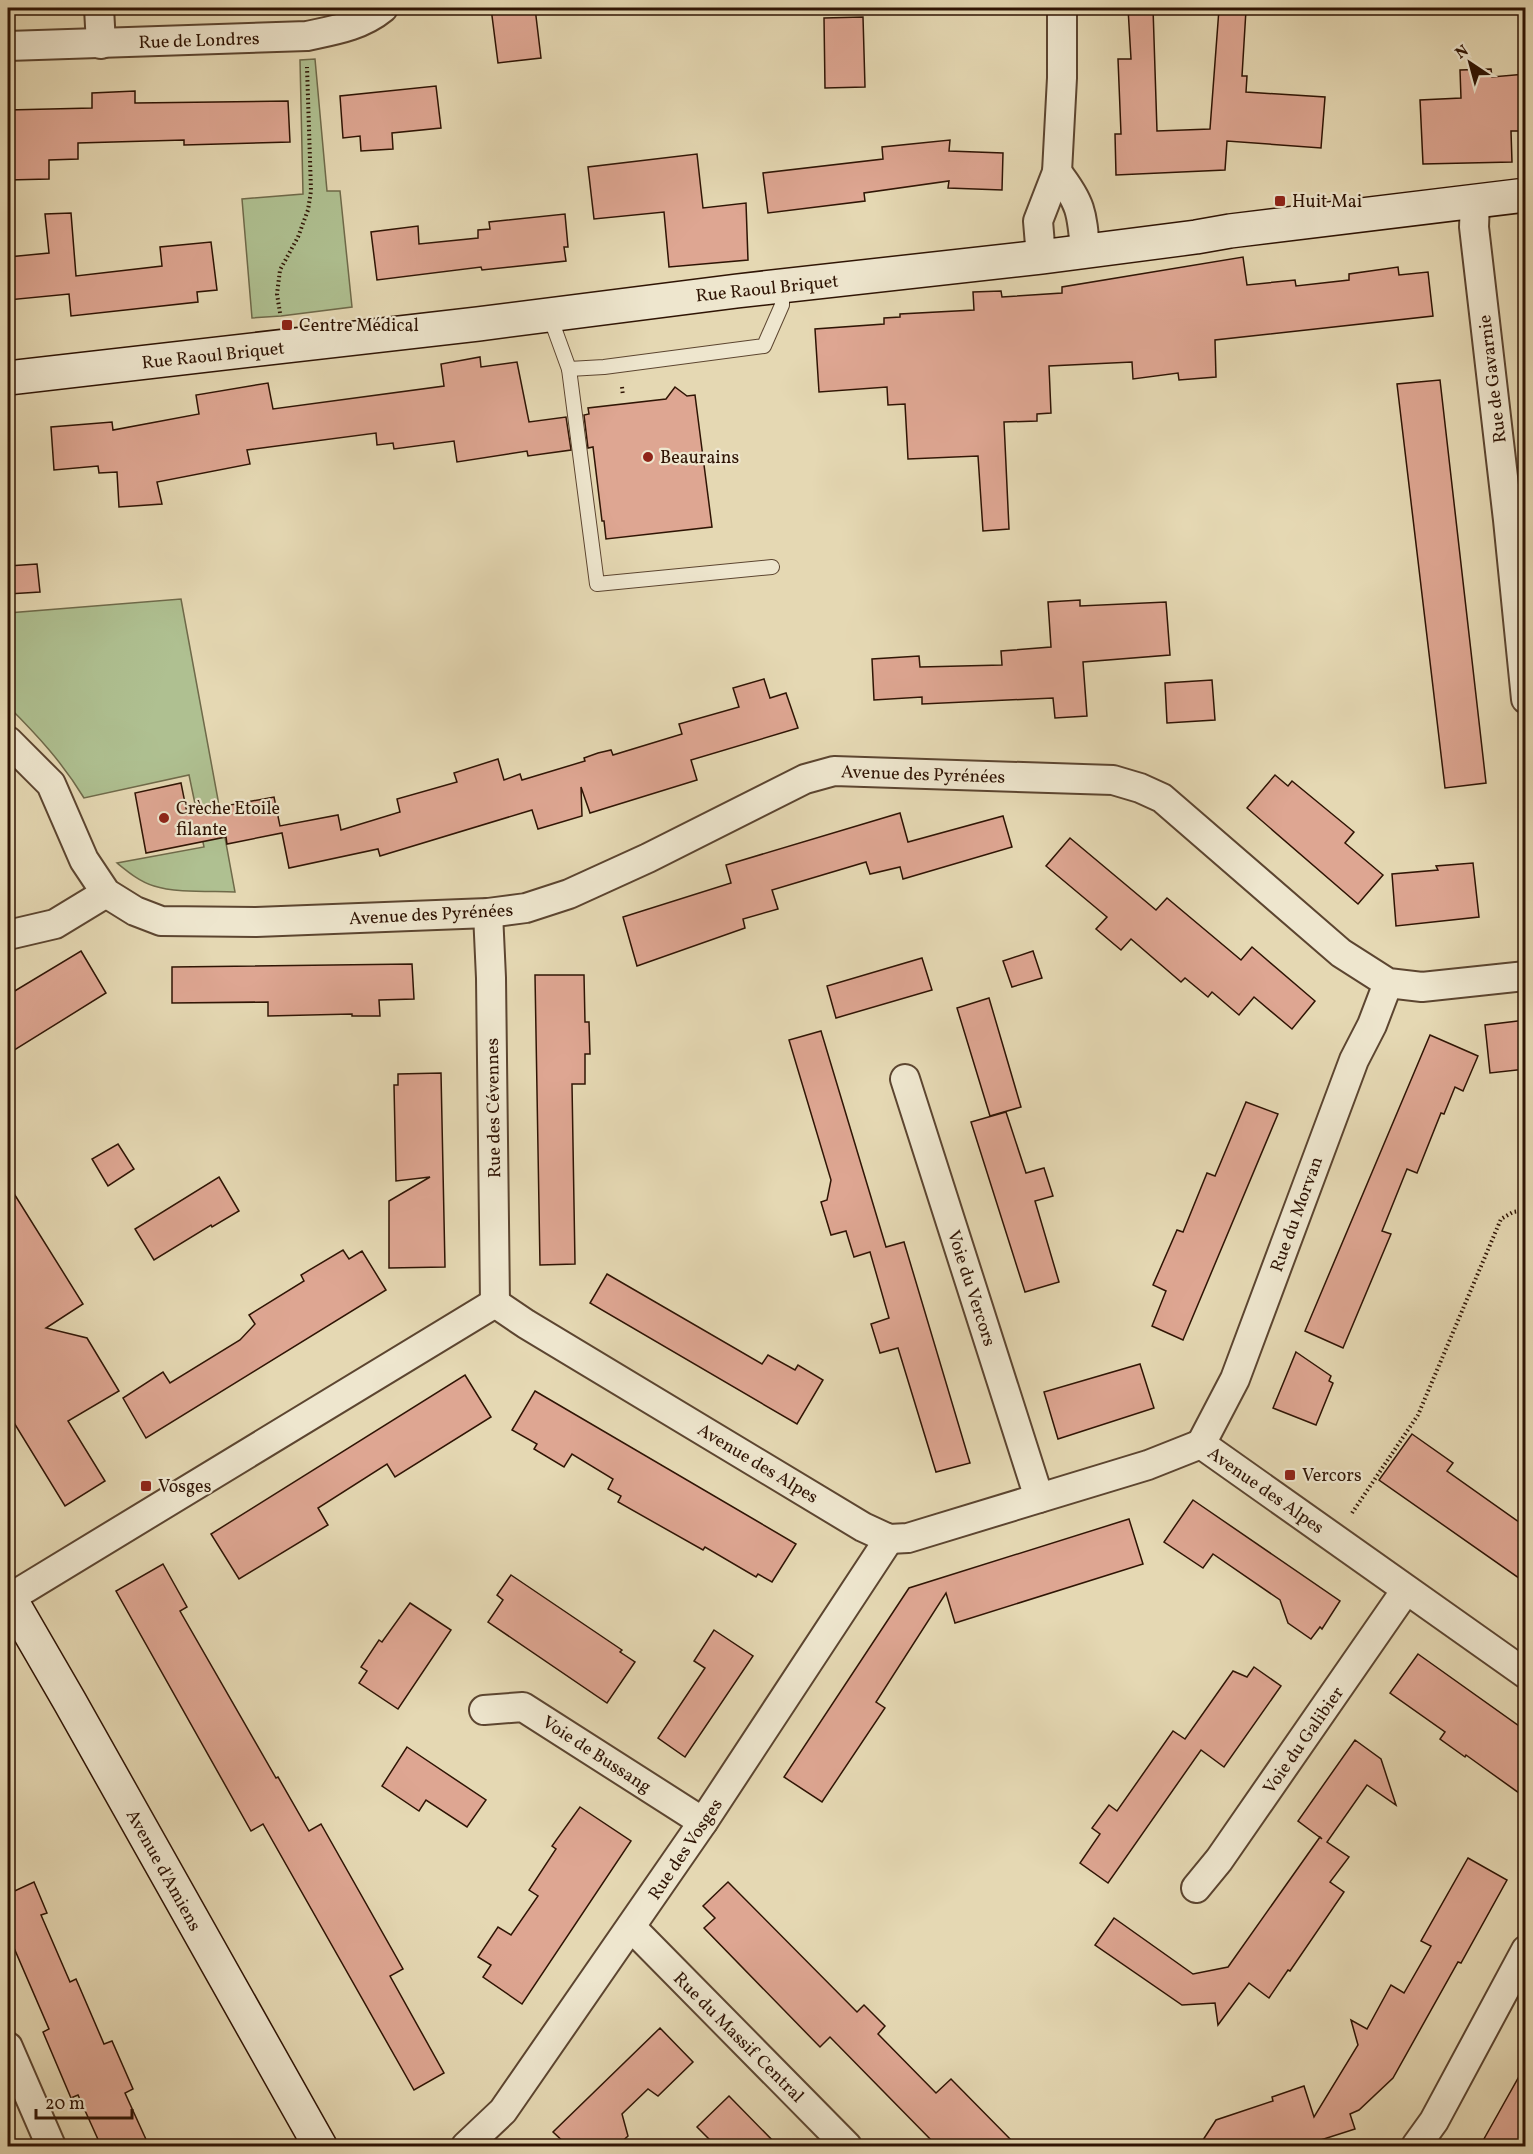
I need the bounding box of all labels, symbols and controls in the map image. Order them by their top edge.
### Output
street label: Rue de Londres [138,27,260,56]
north arrow [1440,33,1500,93]
text: N [1451,40,1474,65]
place label: Huit Mai [1292,190,1362,215]
marker: Huit Mai [1273,194,1287,208]
street label: Rue Raoul Briquet [694,270,840,309]
street label: Rue de Gavarnie [1473,313,1514,444]
place label: Centre Médical [299,314,419,339]
marker: Centre Médical [280,318,294,332]
street label: Rue Raoul Briquet [140,337,286,376]
place label: Beaurains [660,446,739,471]
marker: Beaurains [641,450,655,464]
street label: Avenue des Pyrénées [840,760,1005,791]
place label: Crèche Etoile filante [176,797,280,843]
marker: Crèche Etoile filante [157,811,171,825]
street label: Avenue des Pyrénées [348,899,514,932]
street label: Rue des Cévennes [481,1038,508,1178]
street label: Rue du Morvan [1265,1153,1330,1276]
street label: Voie du Vercors [940,1227,1001,1350]
street label: Avenue des Alpes [692,1418,822,1510]
street label: Avenue des Alpes [1202,1442,1328,1541]
place label: Vercors [1302,1464,1362,1489]
marker: Vercors [1283,1468,1297,1482]
place label: Vosges [158,1475,211,1500]
marker: Vosges [139,1479,153,1493]
street label: Voie du Galibier [1258,1682,1351,1800]
street label: Voie de Bussang [537,1711,656,1800]
street label: Rue des Vosges [643,1794,729,1905]
street label: Avenue d'Amiens [119,1805,206,1936]
street label: Rue du Massif Central [667,1967,809,2109]
scale bar [36,2082,132,2120]
text: 20 m [45,2092,85,2117]

